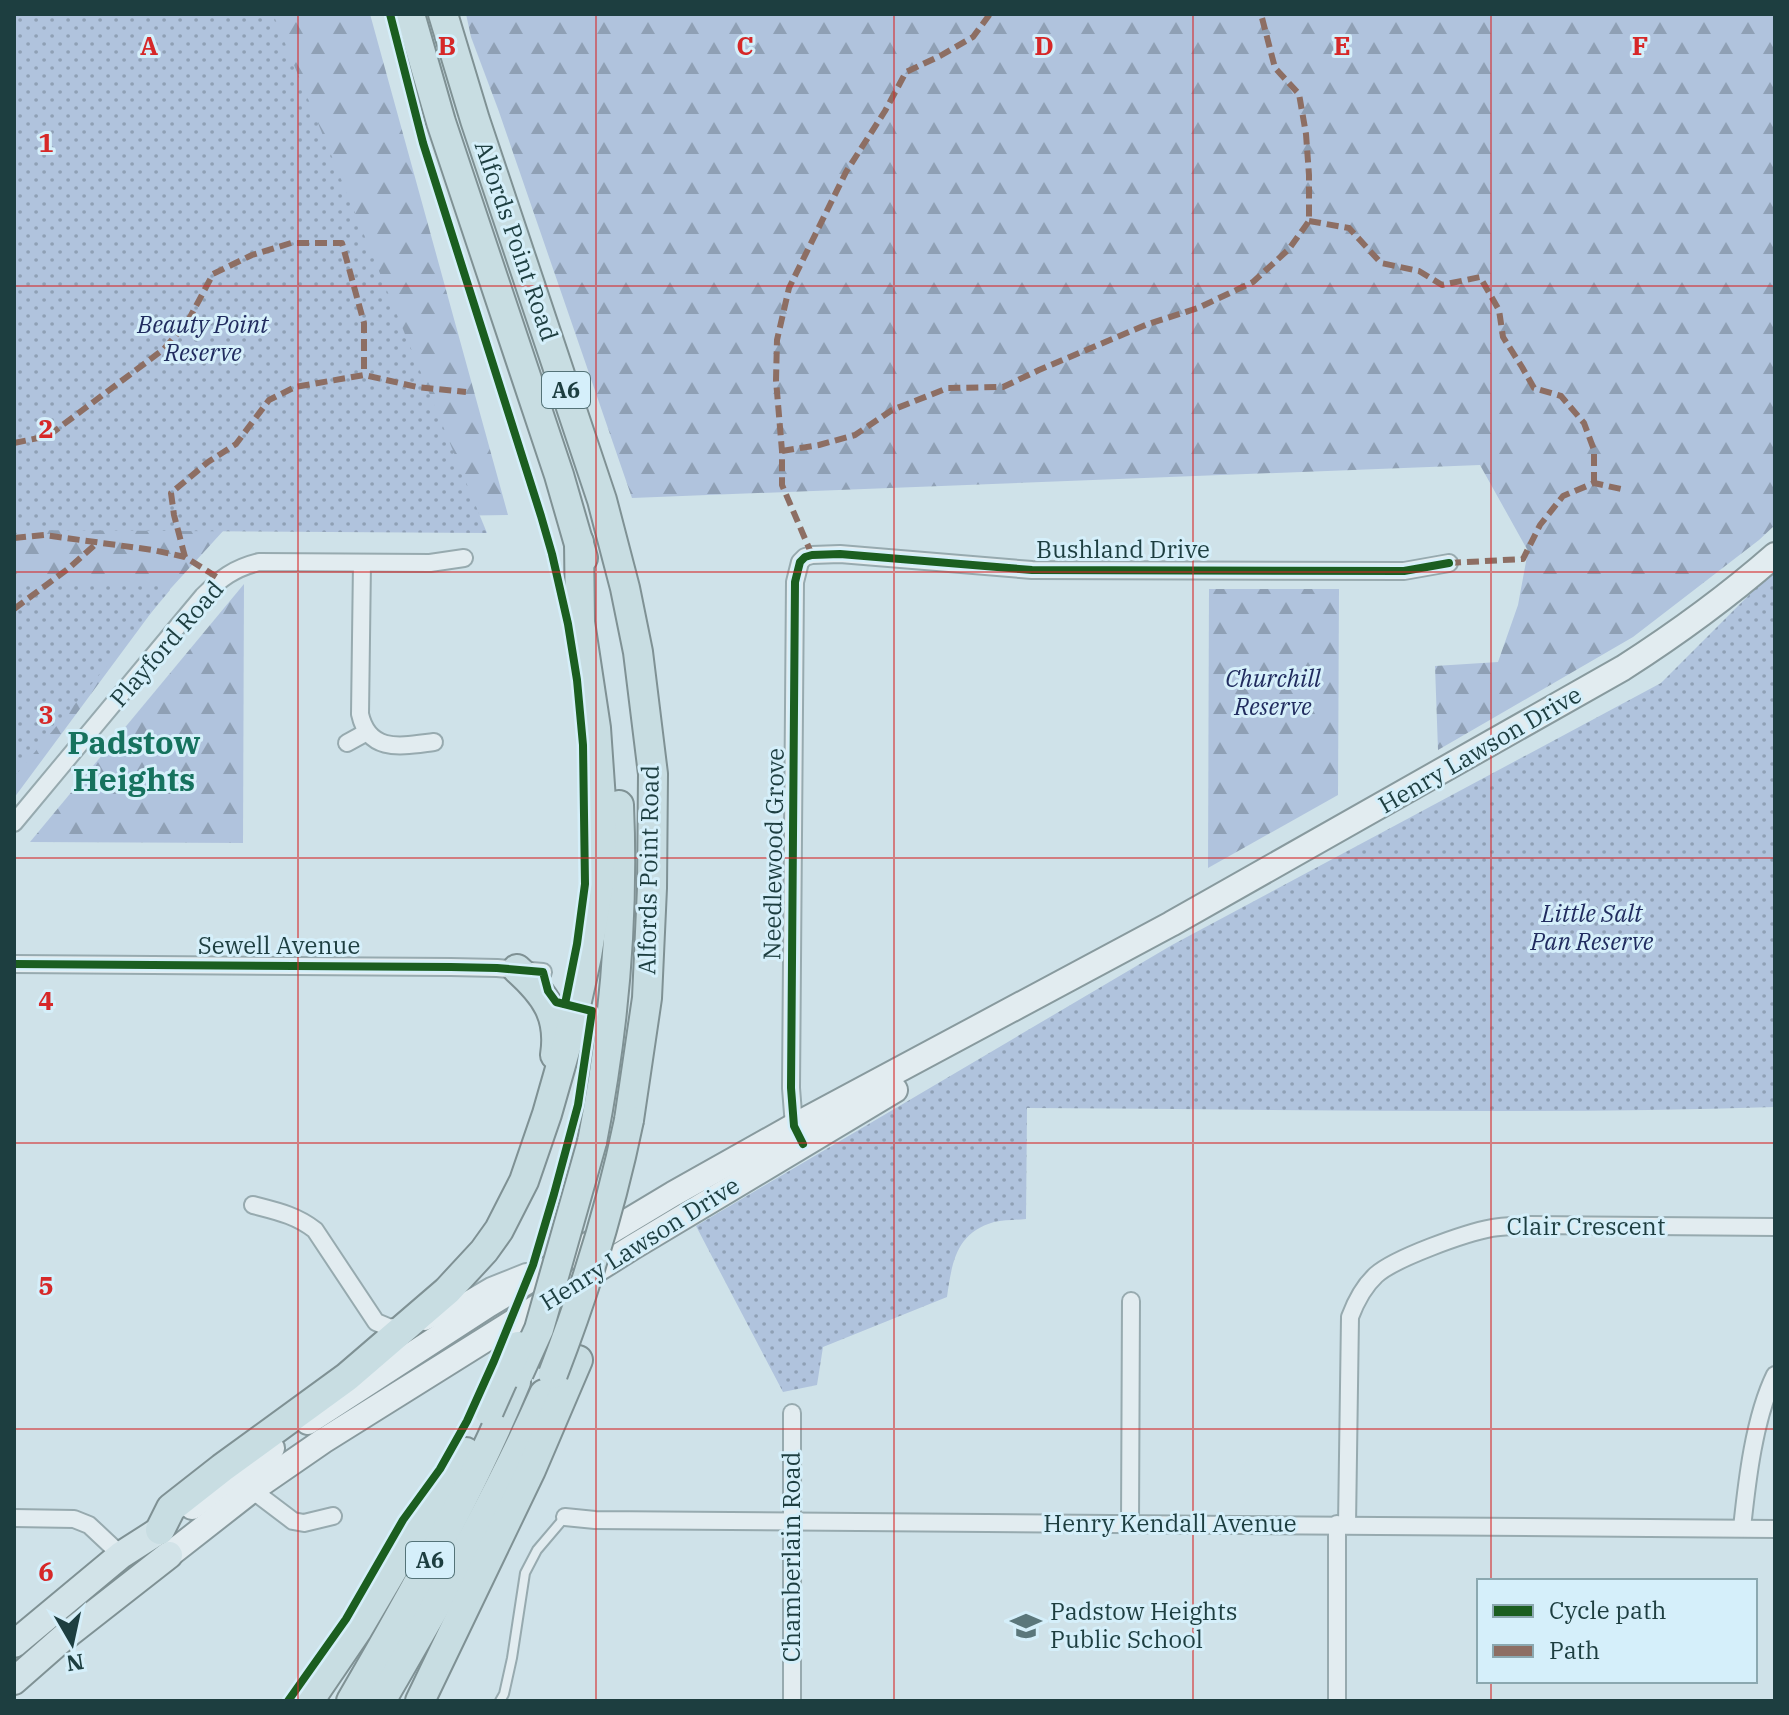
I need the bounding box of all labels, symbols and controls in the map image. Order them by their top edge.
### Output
text: A [140,28,158,62]
text: B [438,28,456,62]
text: C [736,28,754,62]
text: D [1034,28,1054,62]
text: E [1333,28,1351,62]
text: F [1632,28,1648,62]
text: 1 [38,125,54,159]
street label: Alfords Point Road [468,136,566,345]
park label: Beauty Point Reserve [136,308,270,368]
road number: A6 [542,372,590,408]
text: 2 [38,411,54,445]
street label: Bushland Drive [1036,533,1210,565]
street label: Playford Road [102,573,230,713]
park label: Churchill Reserve [1225,662,1322,722]
street label: Henry Lawson Drive [1372,678,1587,820]
text: 3 [38,697,54,731]
district label: Padstow Heights [67,721,201,800]
street label: Needlewood Grove [755,748,791,960]
street label: Alfords Point Road [630,765,666,975]
park label: Little Salt Pan Reserve [1530,897,1654,957]
street label: Sewell Avenue [198,929,360,961]
text: 4 [38,983,54,1017]
street label: Henry Lawson Drive [534,1169,745,1317]
street label: Clair Crescent [1507,1210,1665,1242]
text: 5 [38,1268,54,1302]
street label: Chamberlain Road [775,1452,807,1662]
street label: Henry Kendall Avenue [1043,1507,1297,1539]
road number: A6 [406,1542,454,1578]
text: 6 [38,1554,54,1588]
legend [1477,1579,1757,1683]
text: Cycle path [1549,1594,1666,1626]
place label: Padstow Heights Public School [1050,1595,1237,1655]
north arrow [32,1603,112,1683]
school or university icon: Padstow Heights Public School [1009,1609,1043,1643]
text: Path [1549,1634,1600,1666]
text: N [64,1648,86,1679]

